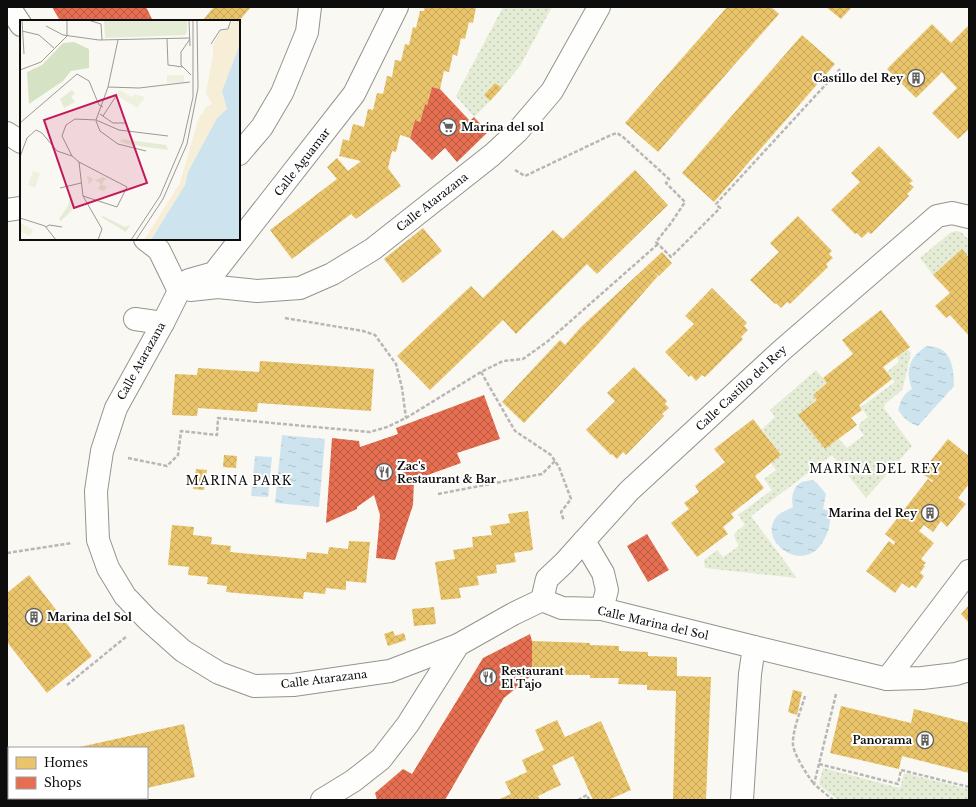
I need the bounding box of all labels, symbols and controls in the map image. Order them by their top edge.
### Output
inset map [20,20,240,240]
building icon: Castillo del Rey [906,68,926,88]
place label: Castillo del Rey [813,71,904,85]
supermarket icon: Marina del sol [438,117,458,137]
place label: Marina del sol [461,120,544,134]
street label: Calle Aguamar [271,124,333,199]
street label: Calle Atarazana [393,169,471,234]
street label: Calle Atarazana [114,319,169,402]
street label: Calle Castillo del Rey [693,342,789,434]
place label: Zac's Restaurant & Bar [397,459,496,486]
district label: MARINA DEL REY [809,461,941,476]
restaurant icon: Zac's Restaurant & Bar [374,462,394,482]
district label: MARINA PARK [186,473,292,488]
building icon: Marina del Rey [920,503,940,523]
place label: Marina del Rey [828,506,918,520]
street label: Calle Marina del Sol [596,603,710,643]
building icon: Marina del Sol [24,607,44,627]
place label: Marina del Sol [47,610,132,624]
place label: Restaurant El Tajo [501,664,565,691]
street label: Calle Atarazana [280,667,369,691]
restaurant icon: Restaurant El Tajo [478,667,498,687]
building icon: Panorama [915,730,935,750]
place label: Panorama [852,733,913,747]
legend [8,747,148,799]
text: Homes [44,755,88,770]
text: Shops [44,775,81,790]

